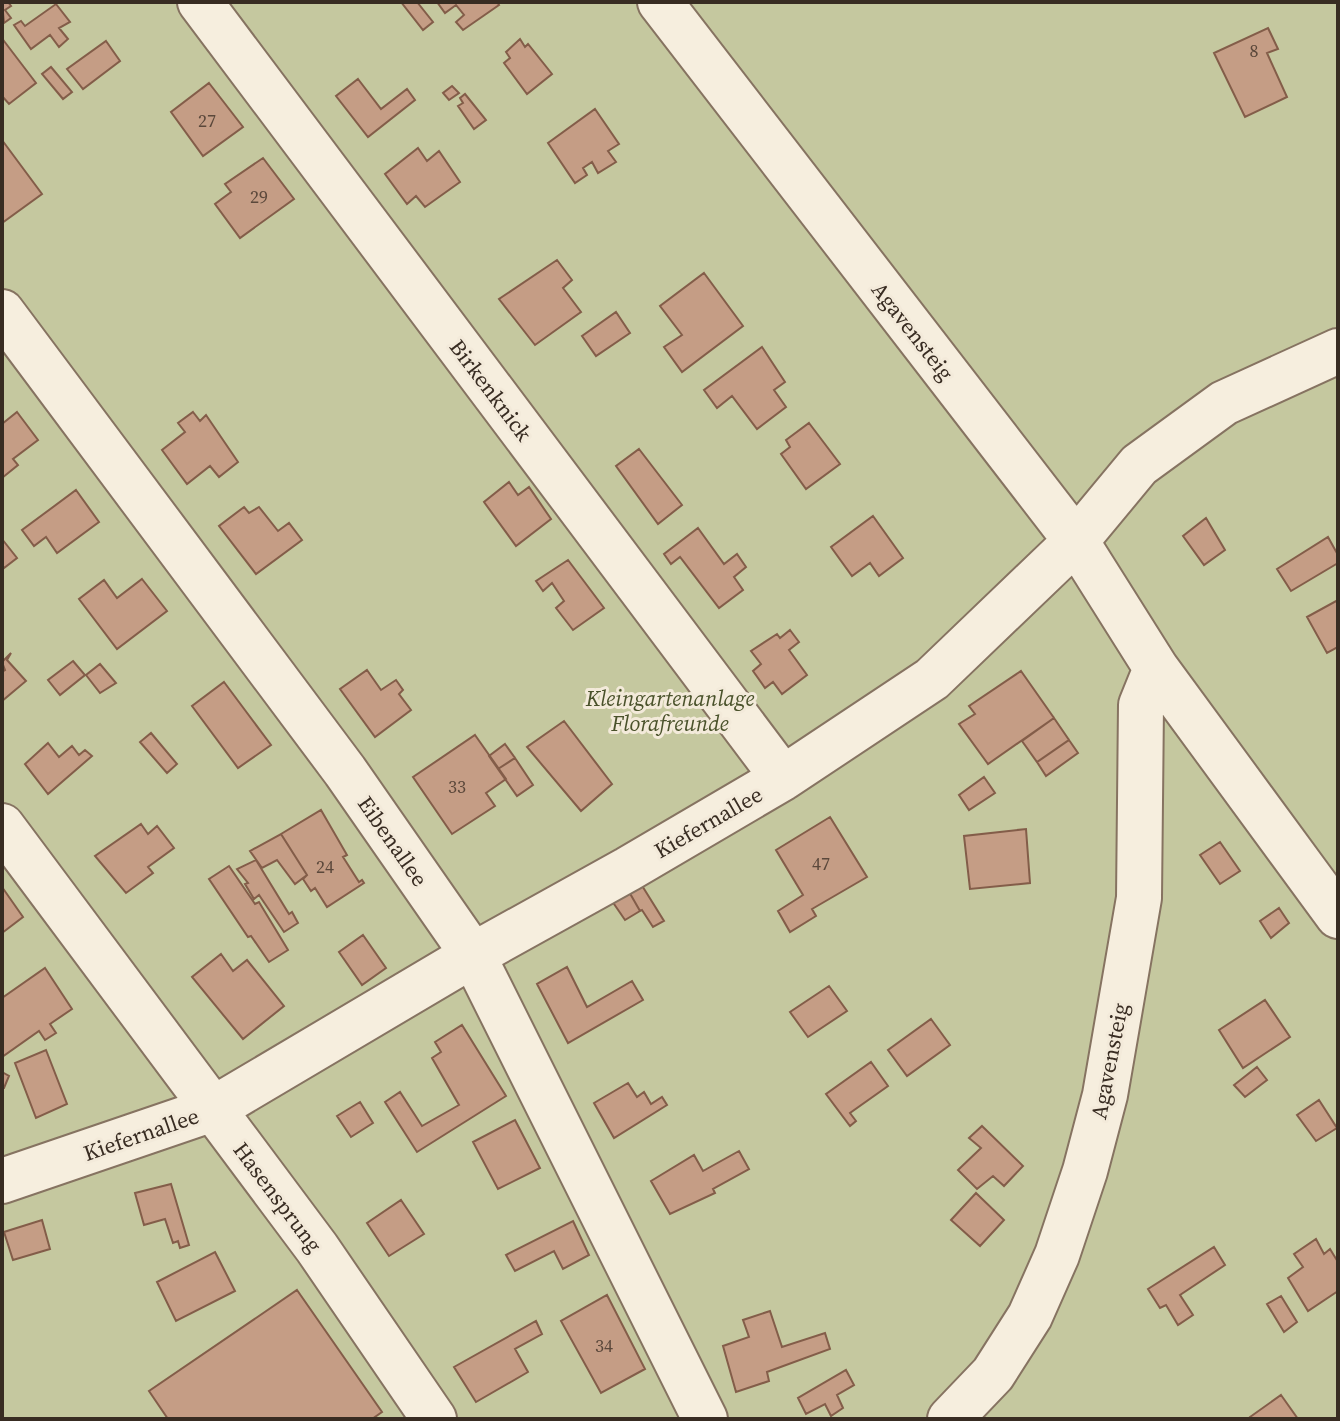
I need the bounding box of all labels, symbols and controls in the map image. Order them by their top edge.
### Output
house number: 8 [1250,38,1259,63]
house number: 27 [198,108,216,133]
house number: 29 [250,184,268,209]
street label: Agavensteig [865,276,961,386]
street label: Birkenknick [443,333,540,448]
park label: Kleingartenanlage Florafreunde [585,683,754,738]
house number: 33 [448,774,466,799]
street label: Kiefernallee [648,779,768,865]
street label: Eibenallee [351,790,435,892]
house number: 47 [812,851,830,876]
house number: 24 [316,854,334,879]
street label: Agavensteig [1083,1001,1135,1121]
street label: Kiefernallee [79,1100,203,1168]
street label: Hasensprung [227,1136,329,1258]
house number: 34 [595,1333,613,1358]

